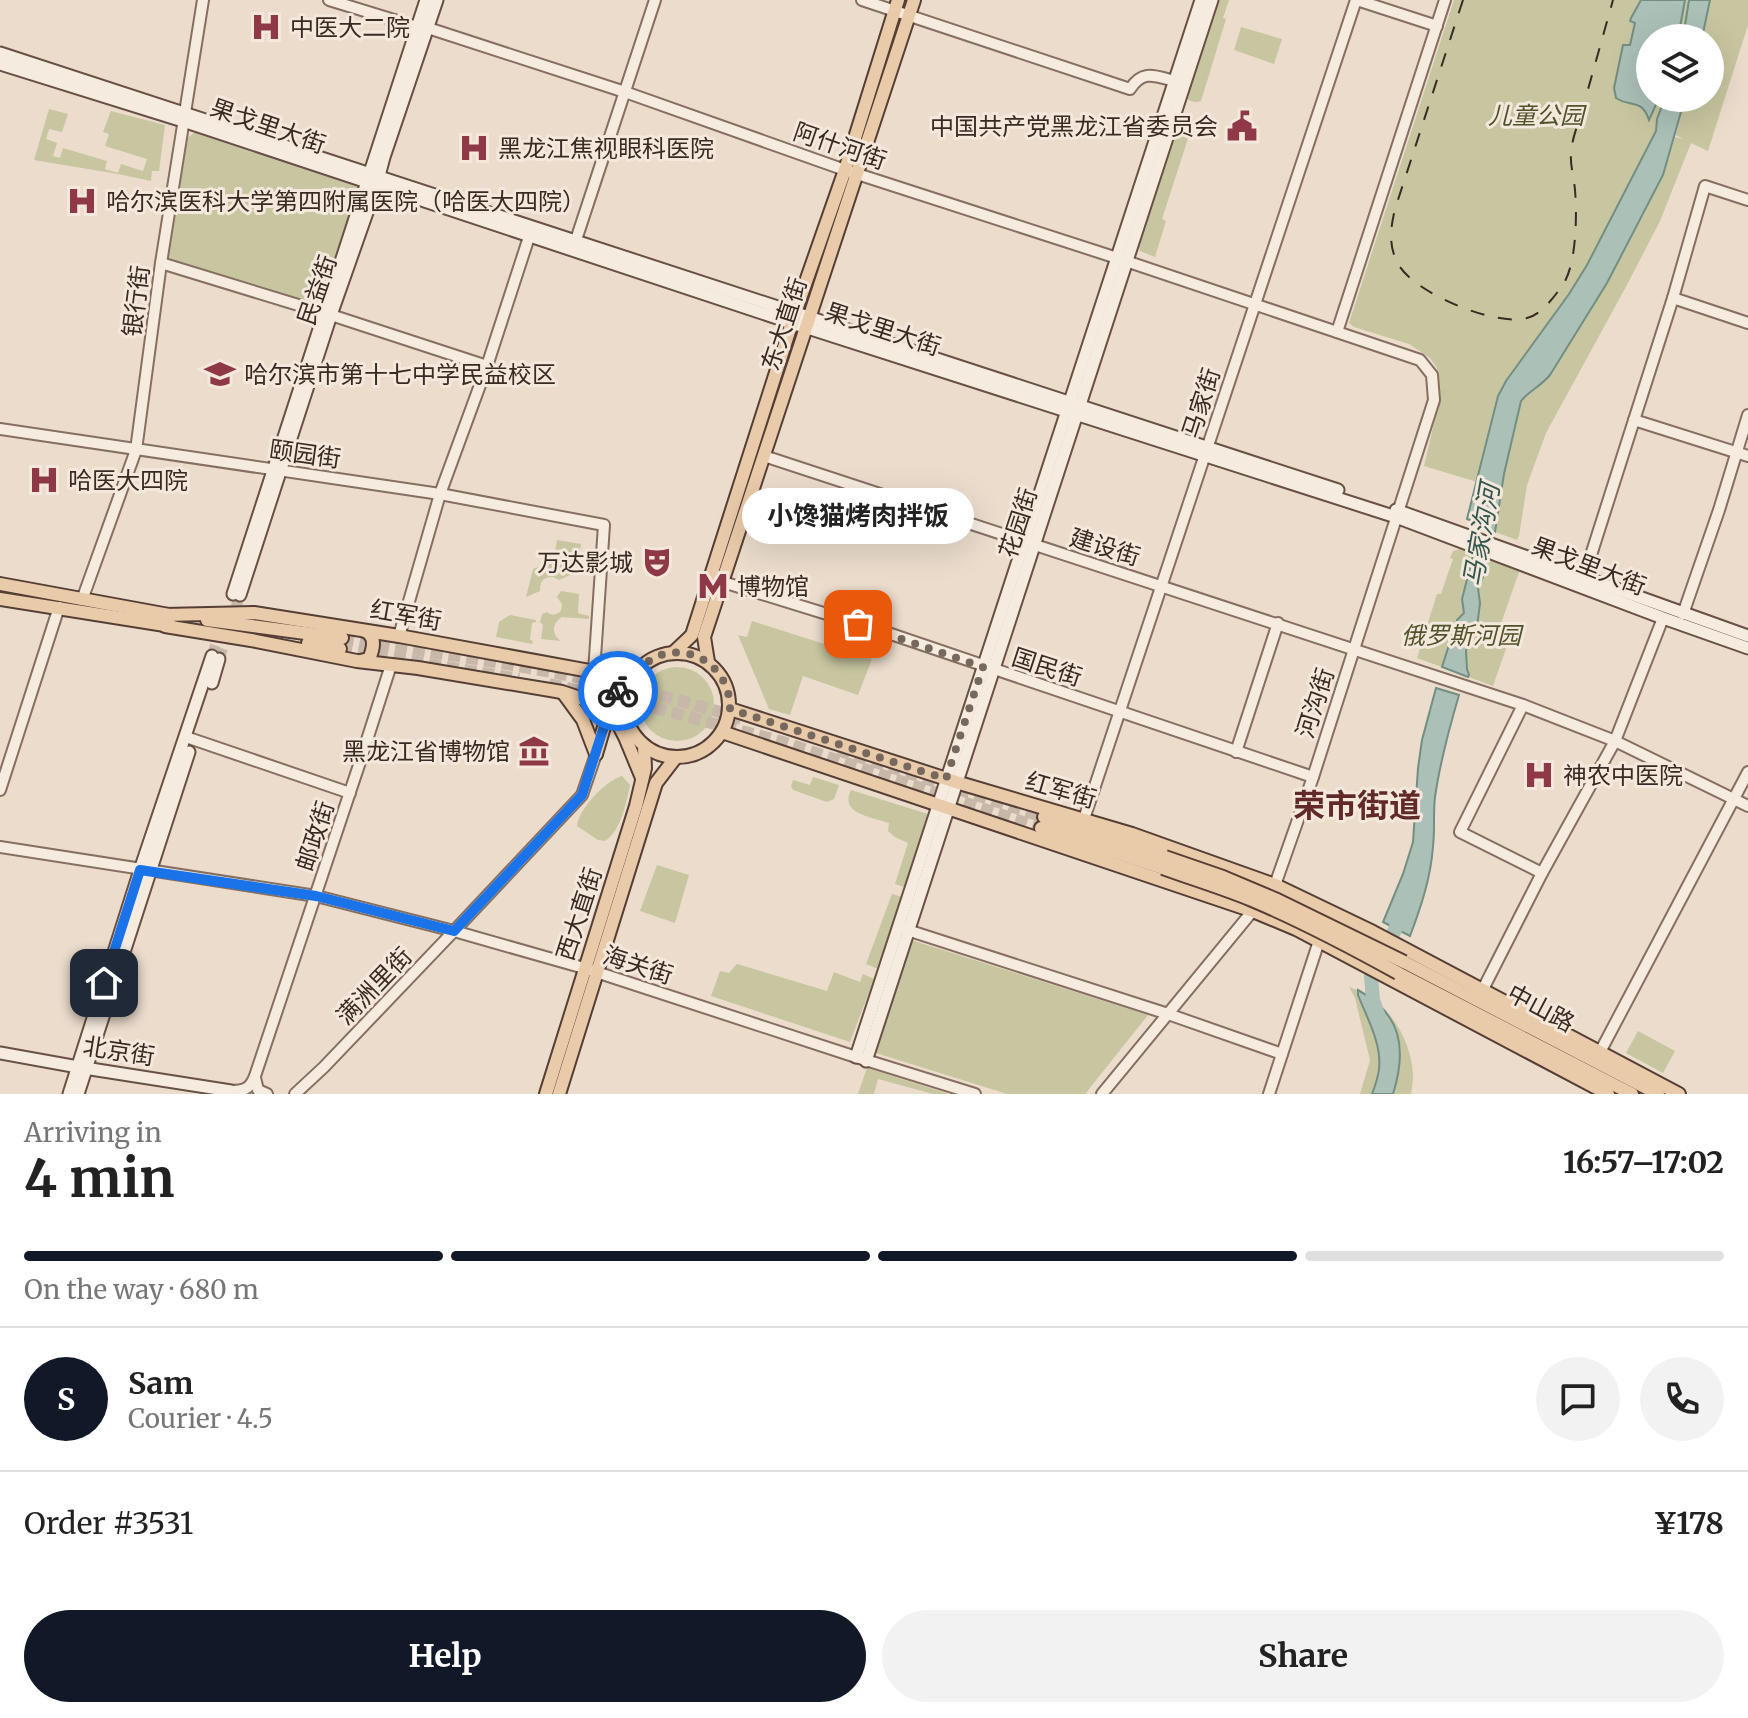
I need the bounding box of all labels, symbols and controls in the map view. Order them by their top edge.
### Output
hospital icon: 中医大二院 [249,10,283,44]
place label: 中医大二院 [290,12,410,43]
map controls [1636,24,1724,112]
button: layers [1636,24,1724,112]
street label: 果戈里大街 [206,92,330,160]
park label: 儿童公园 [1488,100,1587,131]
public building icon: 中国共产党黑龙江省委员会 [1225,109,1259,143]
place label: 中国共产党黑龙江省委员会 [930,111,1218,142]
street label: 阿什河街 [790,116,890,176]
hospital icon: 黑龙江焦视眼科医院 [457,131,491,165]
place label: 黑龙江焦视眼科医院 [498,133,714,164]
hospital icon: 哈尔滨医科大学第四附属医院（哈医大四院） [65,184,99,218]
place label: 哈尔滨医科大学第四附属医院（哈医大四院） [106,186,586,217]
street label: 民益街 [291,251,343,329]
street label: 银行街 [116,263,156,339]
street label: 东大直街 [754,274,814,374]
street label: 果戈里大街 [821,296,945,362]
school or university icon: 哈尔滨市第十七中学民益校区 [203,357,237,391]
place label: 哈尔滨市第十七中学民益校区 [244,359,556,390]
street label: 马家街 [1175,364,1227,442]
street label: 颐园街 [267,434,343,474]
hospital icon: 哈医大四院 [27,463,61,497]
place label: 哈医大四院 [68,465,188,496]
water label: 马家沟河 [1456,476,1507,589]
street label: 花园街 [992,484,1044,562]
callout: 小馋猫烤肉拌饭 [742,488,974,544]
text: 小馋猫烤肉拌饭 [767,499,949,532]
street label: 建设街 [1066,522,1144,572]
street label: 果戈里大街 [1527,530,1651,602]
theatre icon: 万达影城 [640,545,674,579]
place label: 万达影城 [537,547,633,578]
metro station icon: 博物馆 [696,569,730,603]
place label: 博物馆 [737,571,809,602]
pin [824,590,892,658]
street label: 红军街 [368,593,444,637]
icon: bag [836,602,880,646]
park label: 俄罗斯河园 [1401,620,1524,651]
street label: 国民街 [1008,641,1086,693]
courier [578,651,658,731]
street label: 河沟街 [1289,664,1341,742]
icon: bike [596,669,640,713]
museum icon: 黑龙江省博物馆 [517,734,551,768]
place label: 黑龙江省博物馆 [342,736,510,767]
hospital icon: 神农中医院 [1522,758,1556,792]
place label: 神农中医院 [1563,760,1683,791]
street label: 红军街 [1022,765,1100,815]
district label: 荣市街道 [1293,786,1421,826]
street label: 邮政街 [289,797,341,875]
street label: 西大直街 [549,864,609,964]
street label: 海关街 [599,939,677,991]
street label: 满洲里街 [330,941,418,1031]
pin [70,949,138,1017]
icon: home [82,961,126,1005]
street label: 中山路 [1502,977,1580,1039]
street label: 北京街 [81,1030,157,1072]
text: Arriving in [24,1116,162,1149]
text: 16:57–17:02 [1563,1143,1724,1181]
text: 4 min [24,1146,175,1211]
text: On the way · 680 m [24,1273,259,1306]
button: chat [1536,1357,1620,1441]
button: phone [1640,1357,1724,1441]
text: Sam [128,1364,193,1402]
text: S [57,1380,75,1418]
text: Courier · 4.5 [128,1402,273,1435]
text: Order #3531 [24,1504,193,1542]
text: ¥178 [1653,1504,1724,1542]
button: Help [24,1610,866,1702]
button: Share [882,1610,1724,1702]

